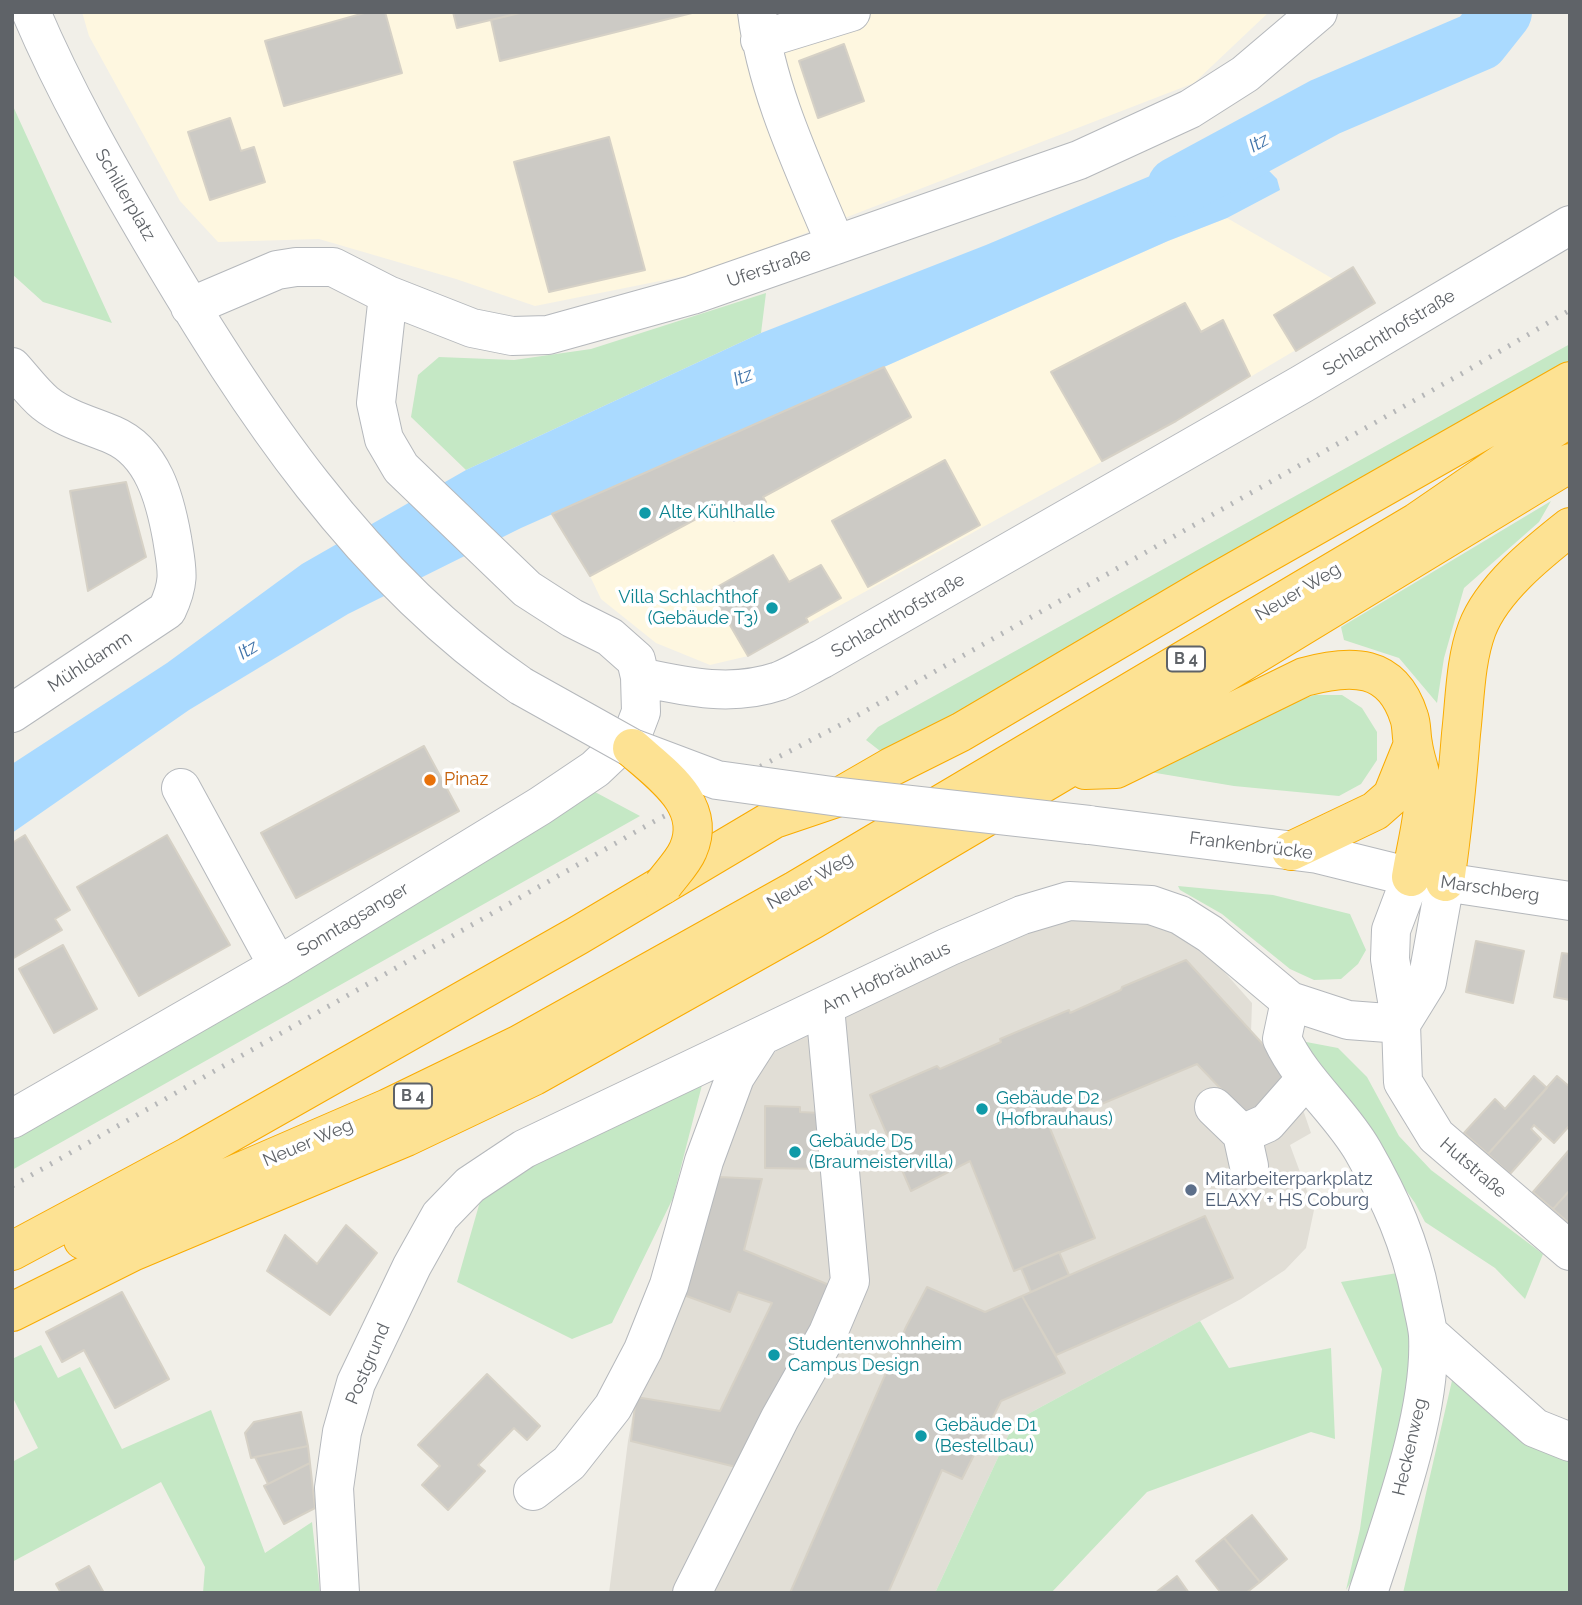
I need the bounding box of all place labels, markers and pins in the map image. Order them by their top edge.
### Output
place label: Alte Kühlhalle [659,502,775,524]
marker: Alte Kühlhalle [637,505,653,521]
place label: Villa Schlachthof (Gebäude T3) [618,587,758,630]
marker: Villa Schlachthof (Gebäude T3) [764,600,780,616]
place label: Pinaz [444,769,488,791]
marker: Pinaz [422,772,438,788]
place label: Gebäude D2 (Hofbrauhaus) [996,1088,1113,1130]
marker: Gebäude D2 (Hofbrauhaus) [974,1101,990,1117]
place label: Gebäude D5 (Braumeistervilla) [809,1131,953,1174]
marker: Gebäude D5 (Braumeistervilla) [787,1144,803,1160]
place label: Mitarbeiterparkplatz ELAXY + HS Coburg [1205,1169,1373,1212]
marker: Mitarbeiterparkplatz ELAXY + HS Coburg [1183,1182,1199,1198]
place label: Studentenwohnheim Campus Design [788,1334,962,1376]
marker: Studentenwohnheim Campus Design [766,1347,782,1363]
place label: Gebäude D1 (Bestellbau) [935,1415,1037,1458]
marker: Gebäude D1 (Bestellbau) [913,1428,929,1444]

